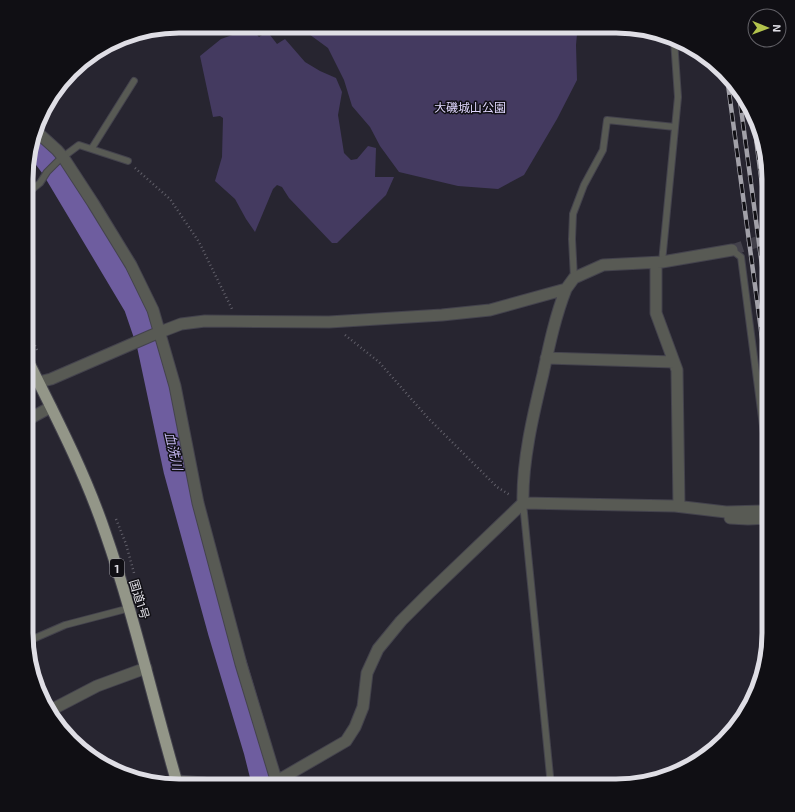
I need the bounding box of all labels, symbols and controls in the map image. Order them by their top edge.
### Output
north arrow [747,8,787,48]
text: N [771,24,784,32]
park label: 大磯城山公園 [434,100,506,114]
water label: 血洗川 [162,430,187,474]
road number: 1 [110,559,124,577]
street label: 国道1号 [127,577,153,621]

